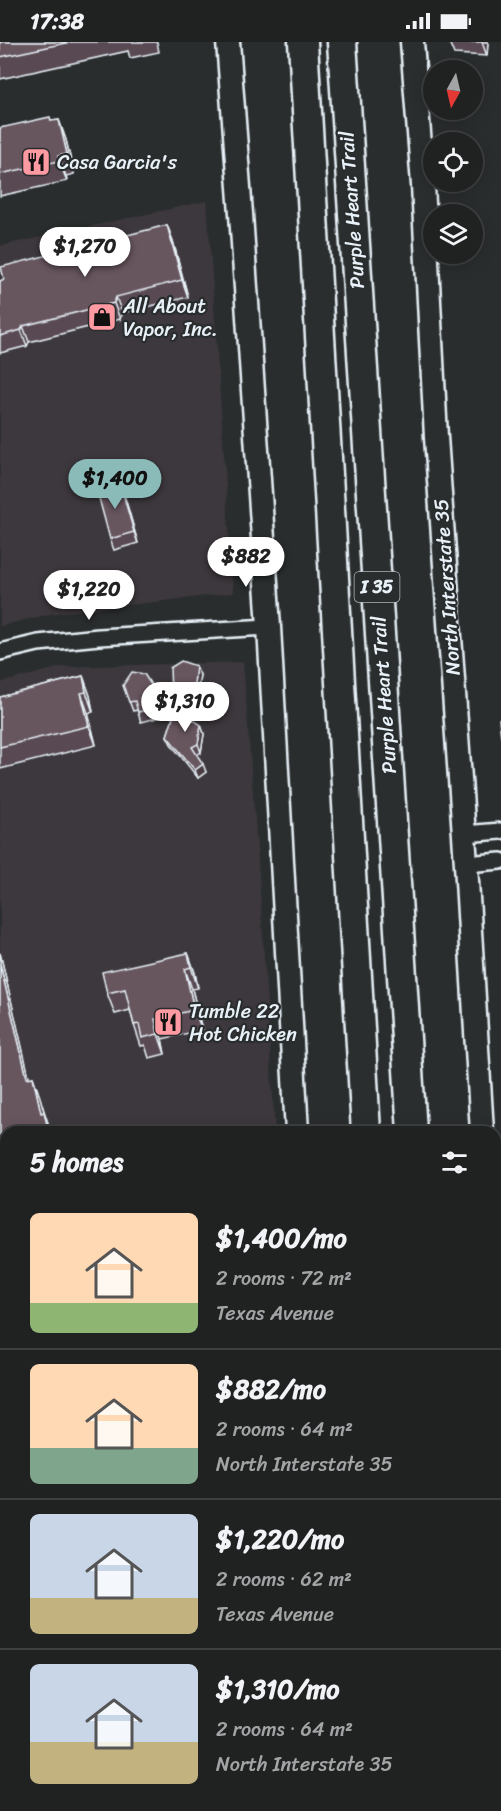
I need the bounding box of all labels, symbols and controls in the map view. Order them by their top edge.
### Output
text: 17:38 [30,2,84,41]
north arrow [423,60,483,120]
map controls [423,60,483,264]
street label: Purple Heart Trail [329,129,375,290]
button: locate [423,132,483,192]
place label: Casa Garcia's [57,145,178,180]
restaurant icon: Casa Garcia's [20,146,52,178]
button: layers [423,204,483,264]
pin: $1,270 [36,227,134,278]
text: $1,270 [53,229,117,264]
place label: All About Vapor, Inc. [122,289,218,347]
shop icon: All About Vapor, Inc. [86,301,118,333]
pin: $1,400 [66,459,164,510]
text: $1,400 [82,461,148,496]
street label: North Interstate 35 [423,498,471,676]
pin: $882 [210,537,282,588]
text: $882 [221,539,271,574]
pin: $1,220 [40,570,138,621]
text: $1,220 [57,572,121,607]
road number: I 35 [354,572,400,602]
street label: Purple Heart Trail [361,614,407,775]
pin: $1,310 [136,682,234,733]
text: $1,310 [155,684,215,719]
place label: Tumble 22 Hot Chicken [189,994,297,1052]
restaurant icon: Tumble 22 Hot Chicken [152,1006,184,1038]
text: 5 homes [30,1139,123,1185]
icon: filters [438,1146,471,1179]
text: $1,400/mo [216,1215,347,1261]
icon: home [78,1237,150,1309]
text: 2 rooms · 72 m² [216,1261,352,1296]
text: Texas Avenue [216,1296,334,1331]
text: $882/mo [216,1366,326,1412]
icon: home [78,1388,150,1460]
text: 2 rooms · 64 m² [216,1412,353,1447]
text: North Interstate 35 [216,1447,393,1482]
text: $1,220/mo [216,1516,344,1562]
icon: home [78,1538,150,1610]
text: 2 rooms · 62 m² [216,1562,352,1597]
text: Texas Avenue [216,1597,334,1632]
text: $1,310/mo [216,1666,340,1712]
icon: home [78,1688,150,1760]
text: 2 rooms · 64 m² [216,1712,353,1747]
text: North Interstate 35 [216,1747,393,1782]

